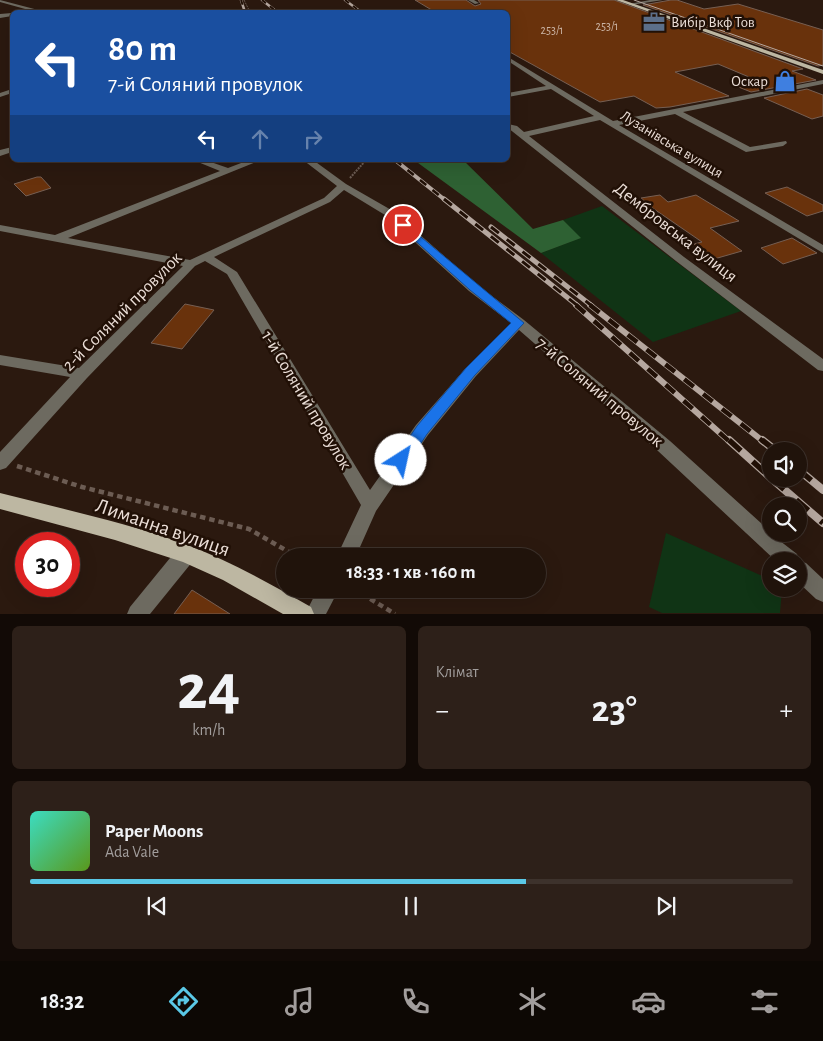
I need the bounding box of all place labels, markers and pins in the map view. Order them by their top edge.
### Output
office icon: Вибір Вкф Тов [641,9,667,35]
place label: Вибір Вкф Тов [671,15,755,30]
shop icon: Оскар [772,68,798,94]
place label: Оскар [731,74,768,89]
pin [382,204,424,246]

